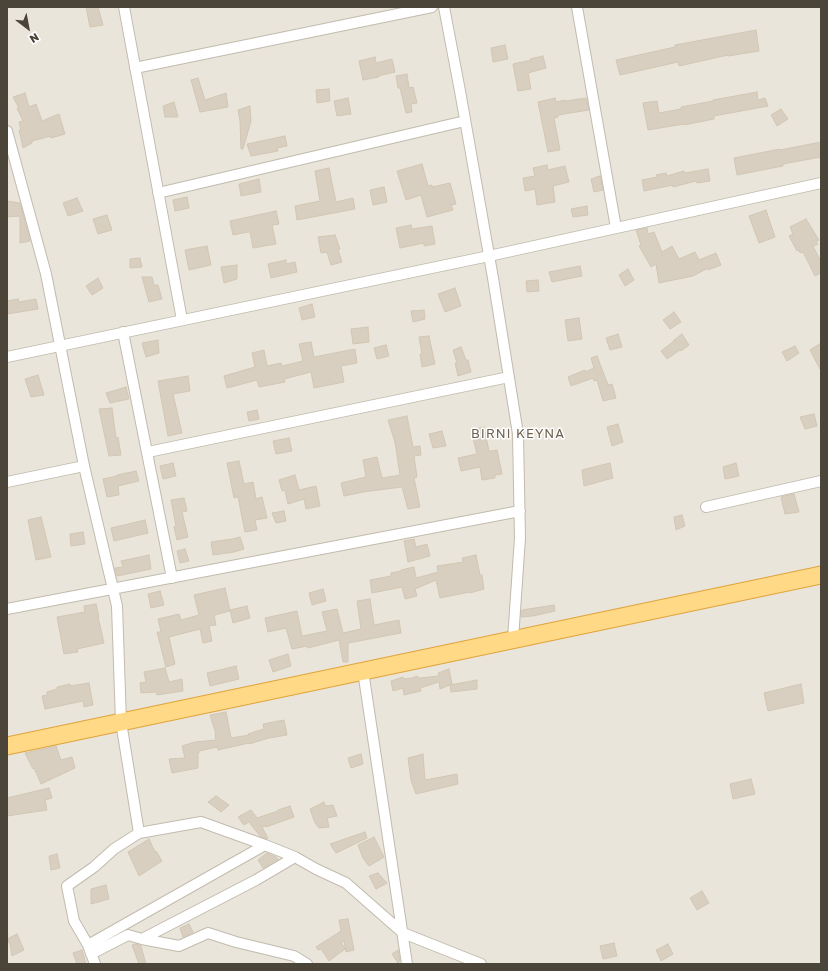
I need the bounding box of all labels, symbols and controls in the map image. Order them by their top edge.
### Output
north arrow [8,8,48,48]
text: N [28,31,42,46]
district label: BIRNI KEYNA [471,426,565,442]

